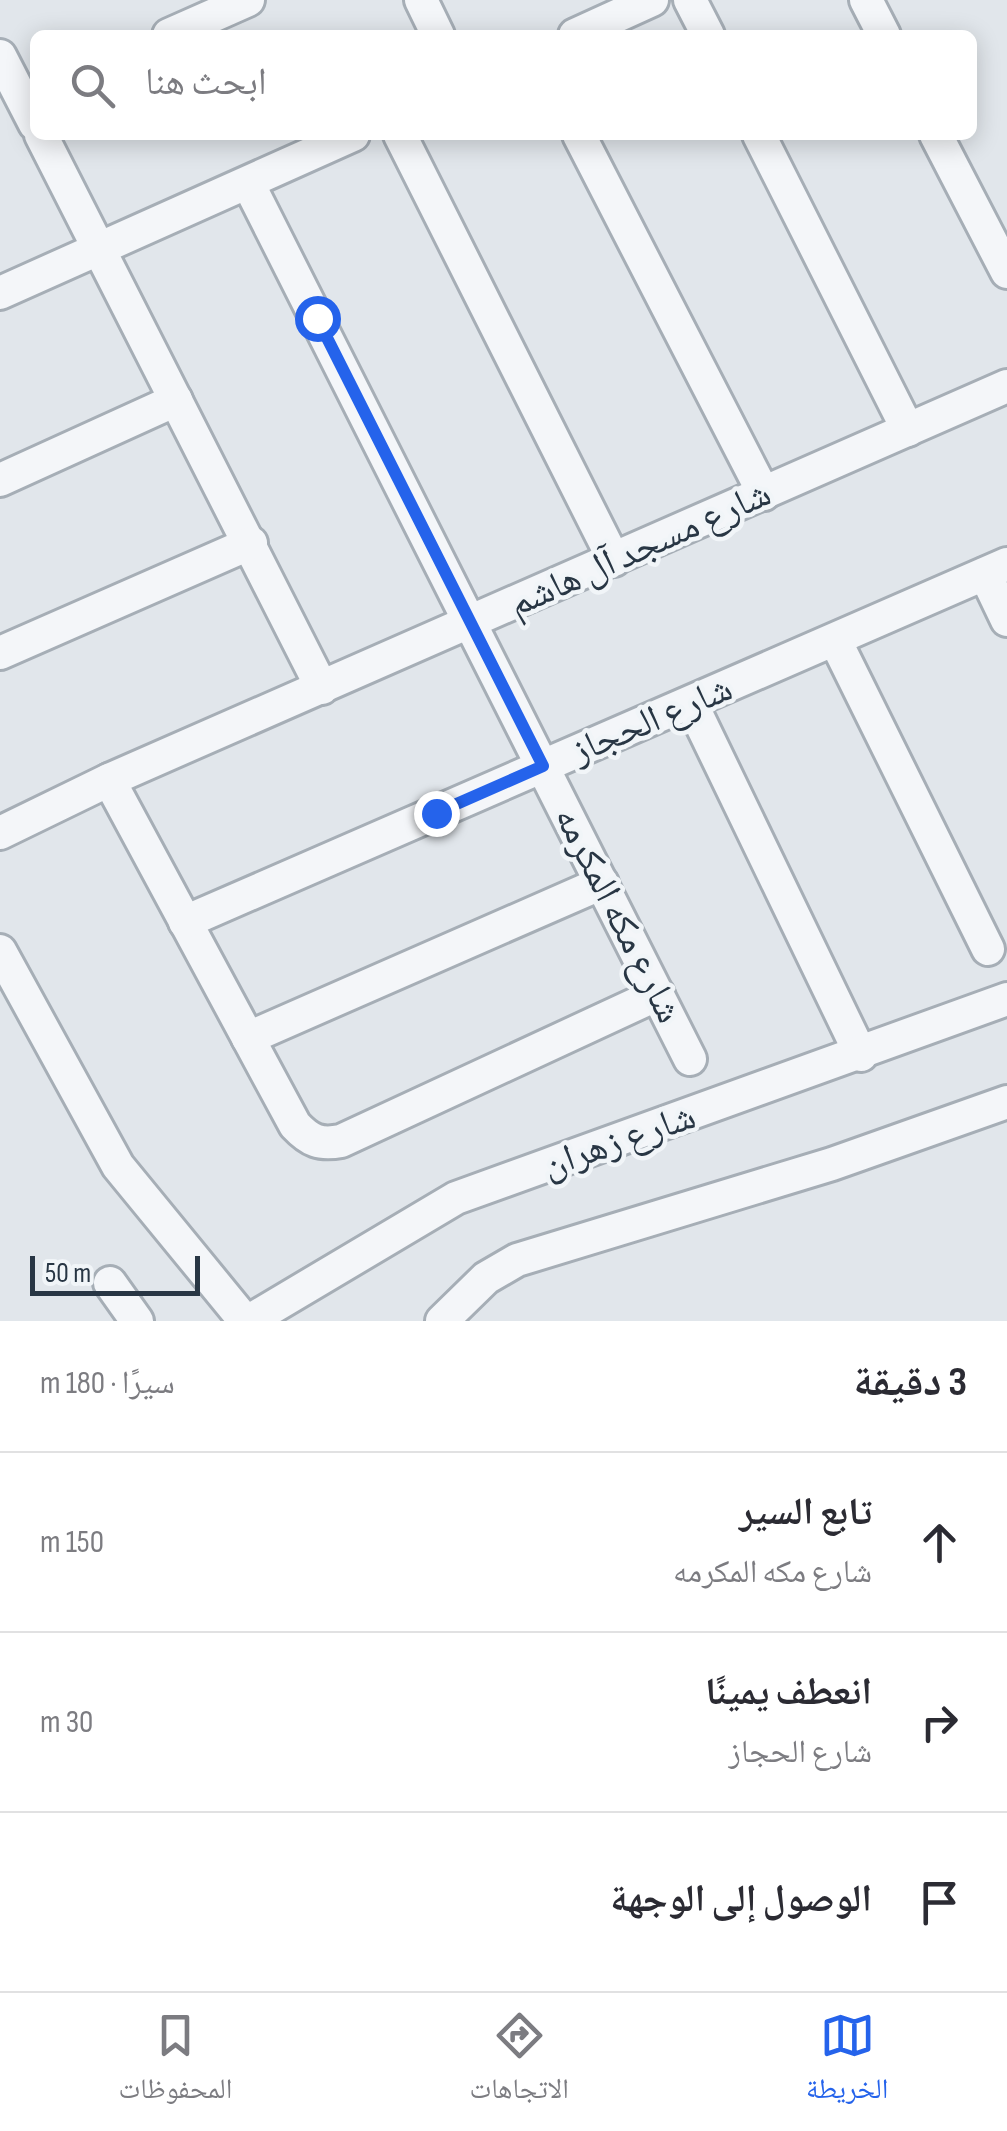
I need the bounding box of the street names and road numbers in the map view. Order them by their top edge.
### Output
street label: شارع مسجد آل هاشم [502,471,778,628]
street label: شارع الحجاز [564,666,739,774]
street label: شارع مكه المكرمه [544,799,692,1031]
street label: شارع زهران [537,1094,701,1188]

